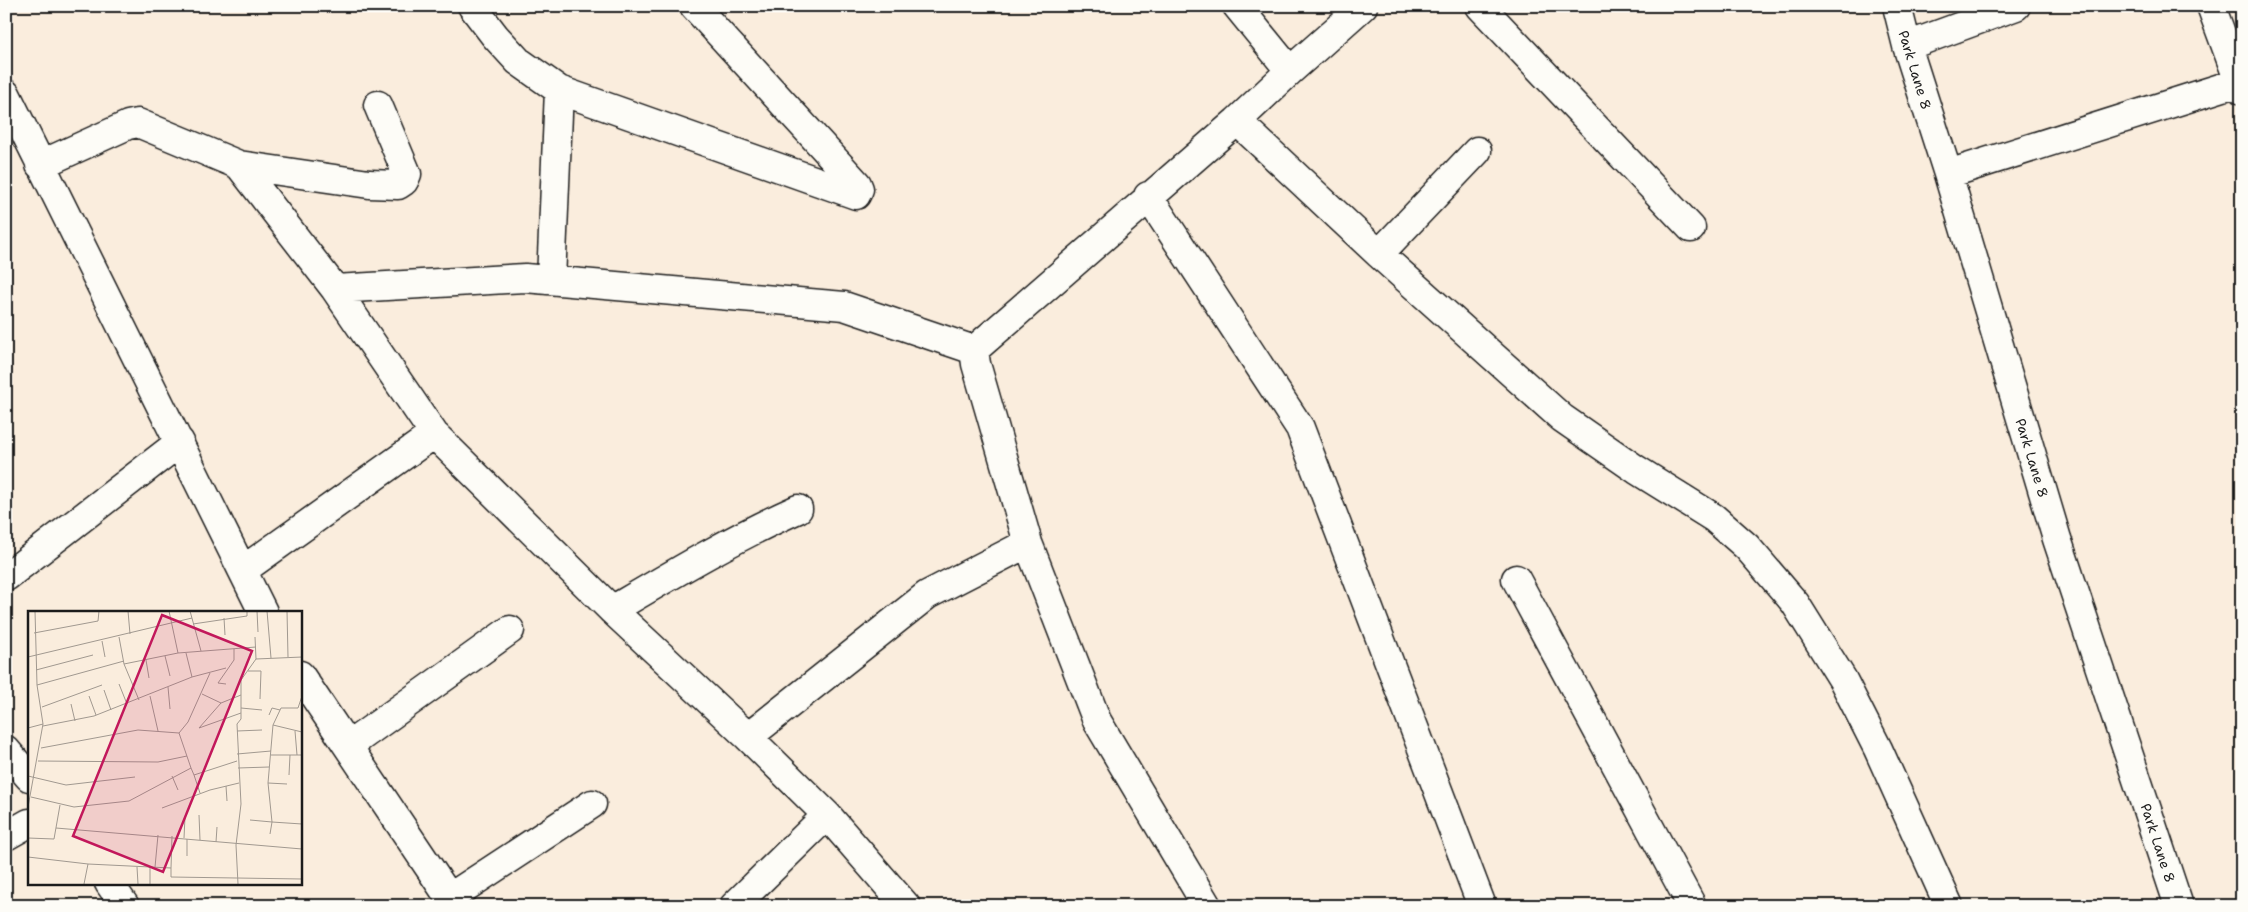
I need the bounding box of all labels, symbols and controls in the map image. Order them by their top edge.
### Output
street label: Park Lane 8 [1894,28,1936,112]
street label: Park Lane 8 [2011,416,2053,500]
inset map [28,611,301,884]
street label: Park Lane 8 [2137,801,2179,885]

